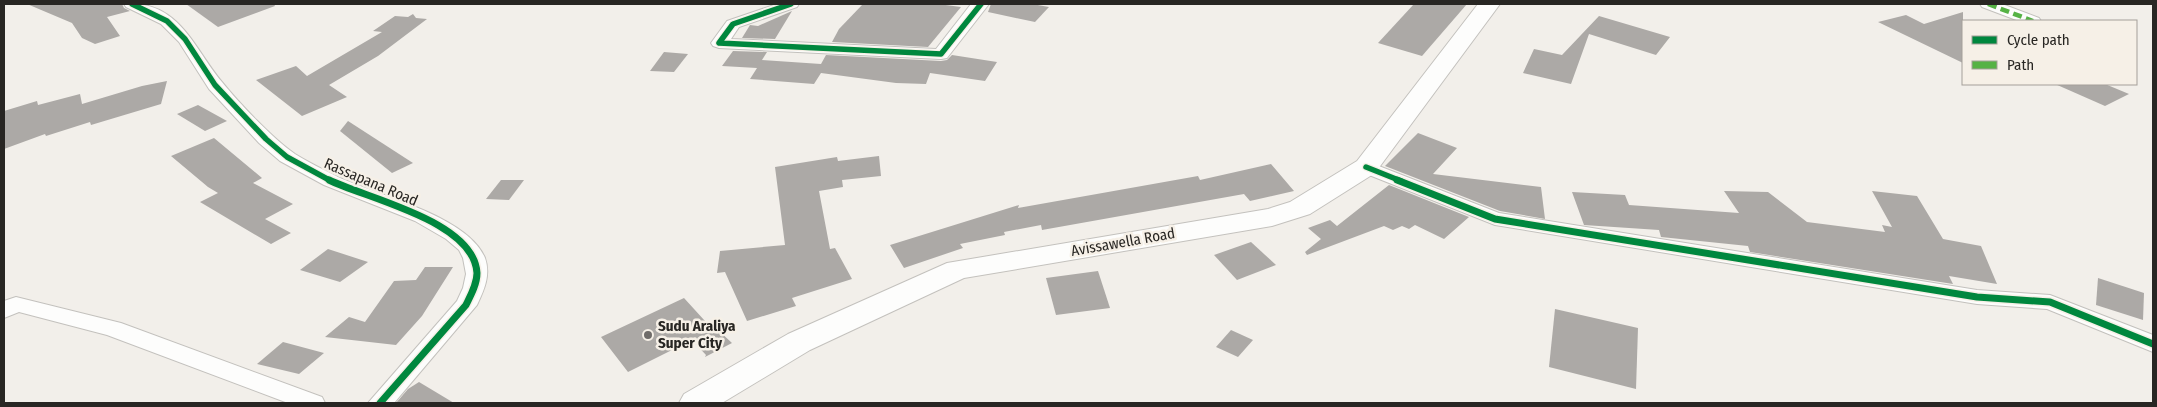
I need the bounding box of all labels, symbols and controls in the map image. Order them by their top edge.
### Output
legend [1962,20,2137,85]
text: Cycle path [2007,31,2070,49]
text: Path [2007,56,2034,74]
street label: Rassapana Road [321,154,421,210]
street label: Avissawella Road [1070,224,1176,260]
place label: Sudu Araliya Super City [658,317,736,352]
marker: Sudu Araliya Super City [642,329,654,341]

